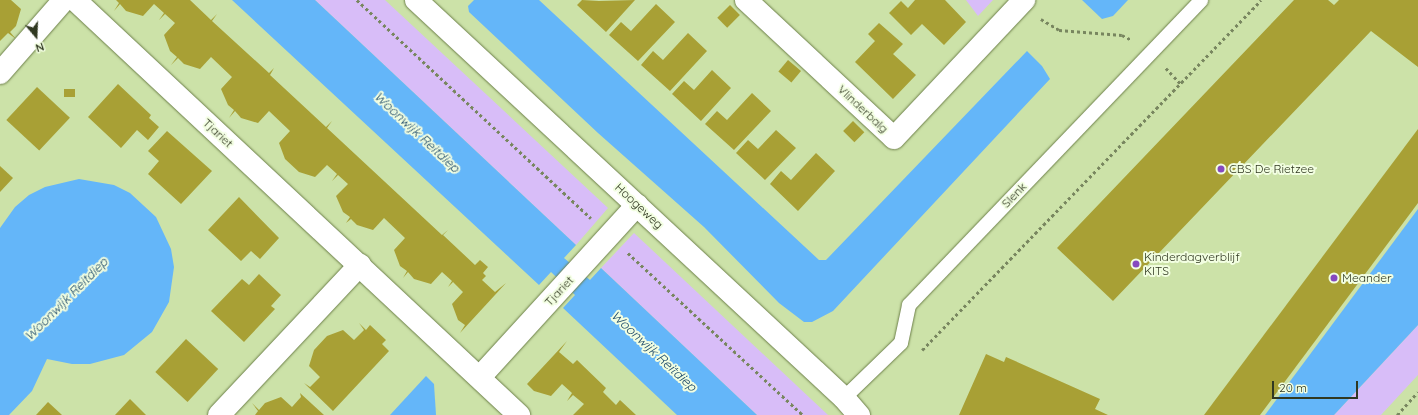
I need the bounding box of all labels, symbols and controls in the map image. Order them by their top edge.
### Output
north arrow [16,16,56,56]
text: N [34,39,46,55]
street label: Vlinderbalg [835,82,891,136]
water label: Woonwijk Reitdiep [371,88,463,176]
street label: Tjariet [200,116,236,150]
place label: CBS De Rietzee [1229,162,1314,176]
marker: CBS De Rietzee [1216,164,1226,174]
street label: Slenk [999,179,1029,211]
street label: Hoogeweg [612,180,666,232]
place label: Kinderdagverblijf KITS [1144,250,1240,278]
water label: Woonwijk Reitdiep [21,254,111,344]
marker: Kinderdagverblijf KITS [1131,259,1141,269]
place label: Meander [1342,271,1392,285]
street label: Tjariet [542,273,576,309]
marker: Meander [1329,273,1339,283]
water label: Woonwijk Reitdiep [608,307,700,395]
scale bar [1274,373,1360,399]
text: 20 m [1279,380,1307,395]

